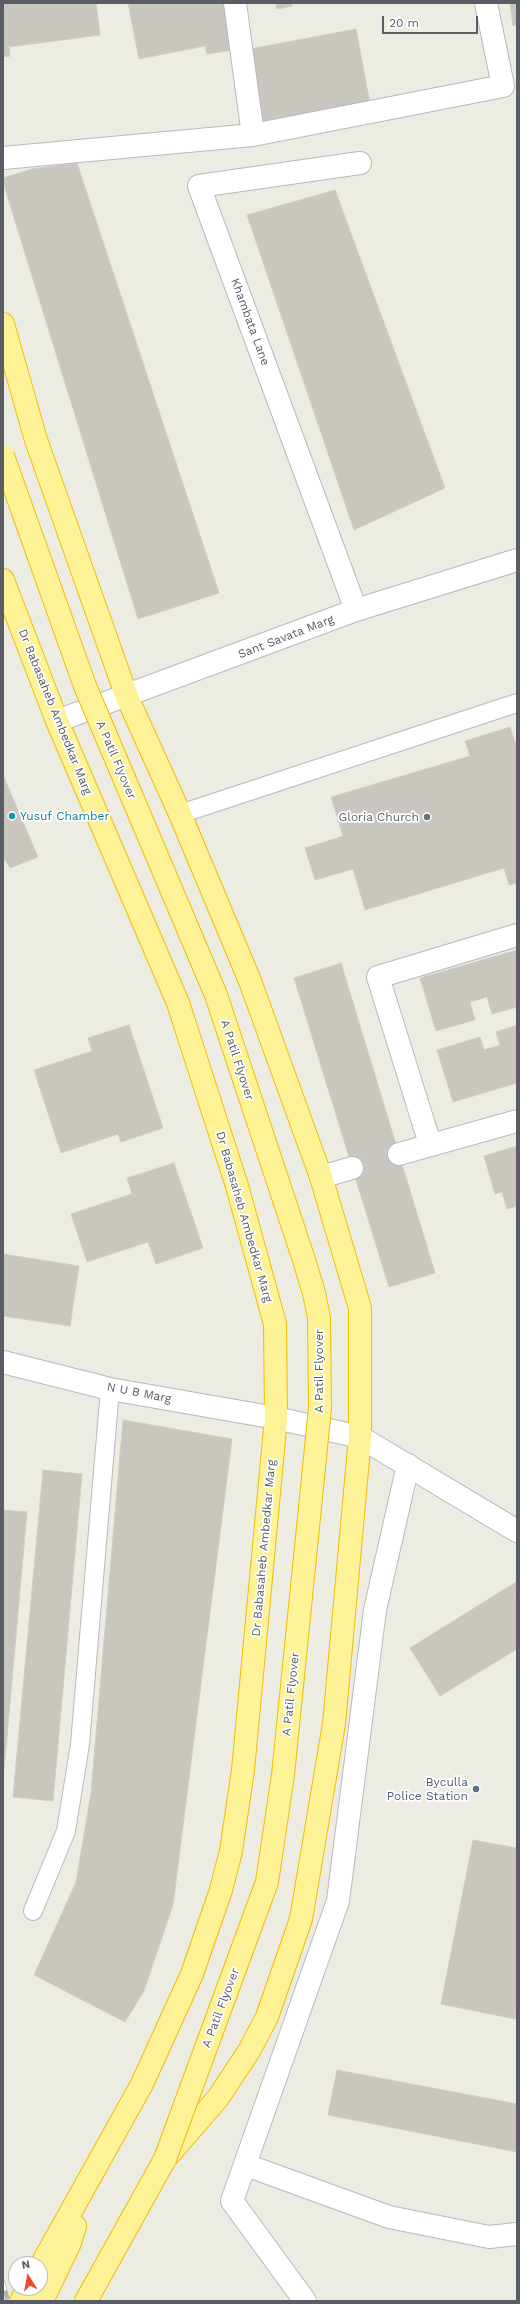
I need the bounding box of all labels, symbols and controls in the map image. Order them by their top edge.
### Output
scale bar [384,8,480,34]
text: 20 m [389,16,419,30]
street label: Khambata Lane [228,276,272,368]
street label: Sant Savata Marg [236,612,336,662]
street label: Dr Babasaheb Ambedkar Marg [15,627,95,797]
street label: A Patil Flyover [93,719,139,801]
place label: Yusuf Chamber [20,809,109,823]
place label: Gloria Church [339,810,419,824]
marker: Yusuf Chamber [7,811,17,821]
marker: Gloria Church [422,812,432,822]
street label: A Patil Flyover [217,1018,257,1102]
street label: Dr Babasaheb Ambedkar Marg [213,1130,275,1304]
street label: A Patil Flyover [312,1329,326,1413]
street label: N U B Marg [106,1380,172,1406]
street label: Dr Babasaheb Ambedkar Marg [249,1459,279,1637]
street label: A Patil Flyover [279,1651,303,1737]
place label: Byculla Police Station [387,1775,468,1803]
marker: Byculla Police Station [471,1784,481,1794]
street label: A Patil Flyover [199,1966,243,2050]
north arrow [8,2256,48,2296]
text: N [21,2258,31,2272]

